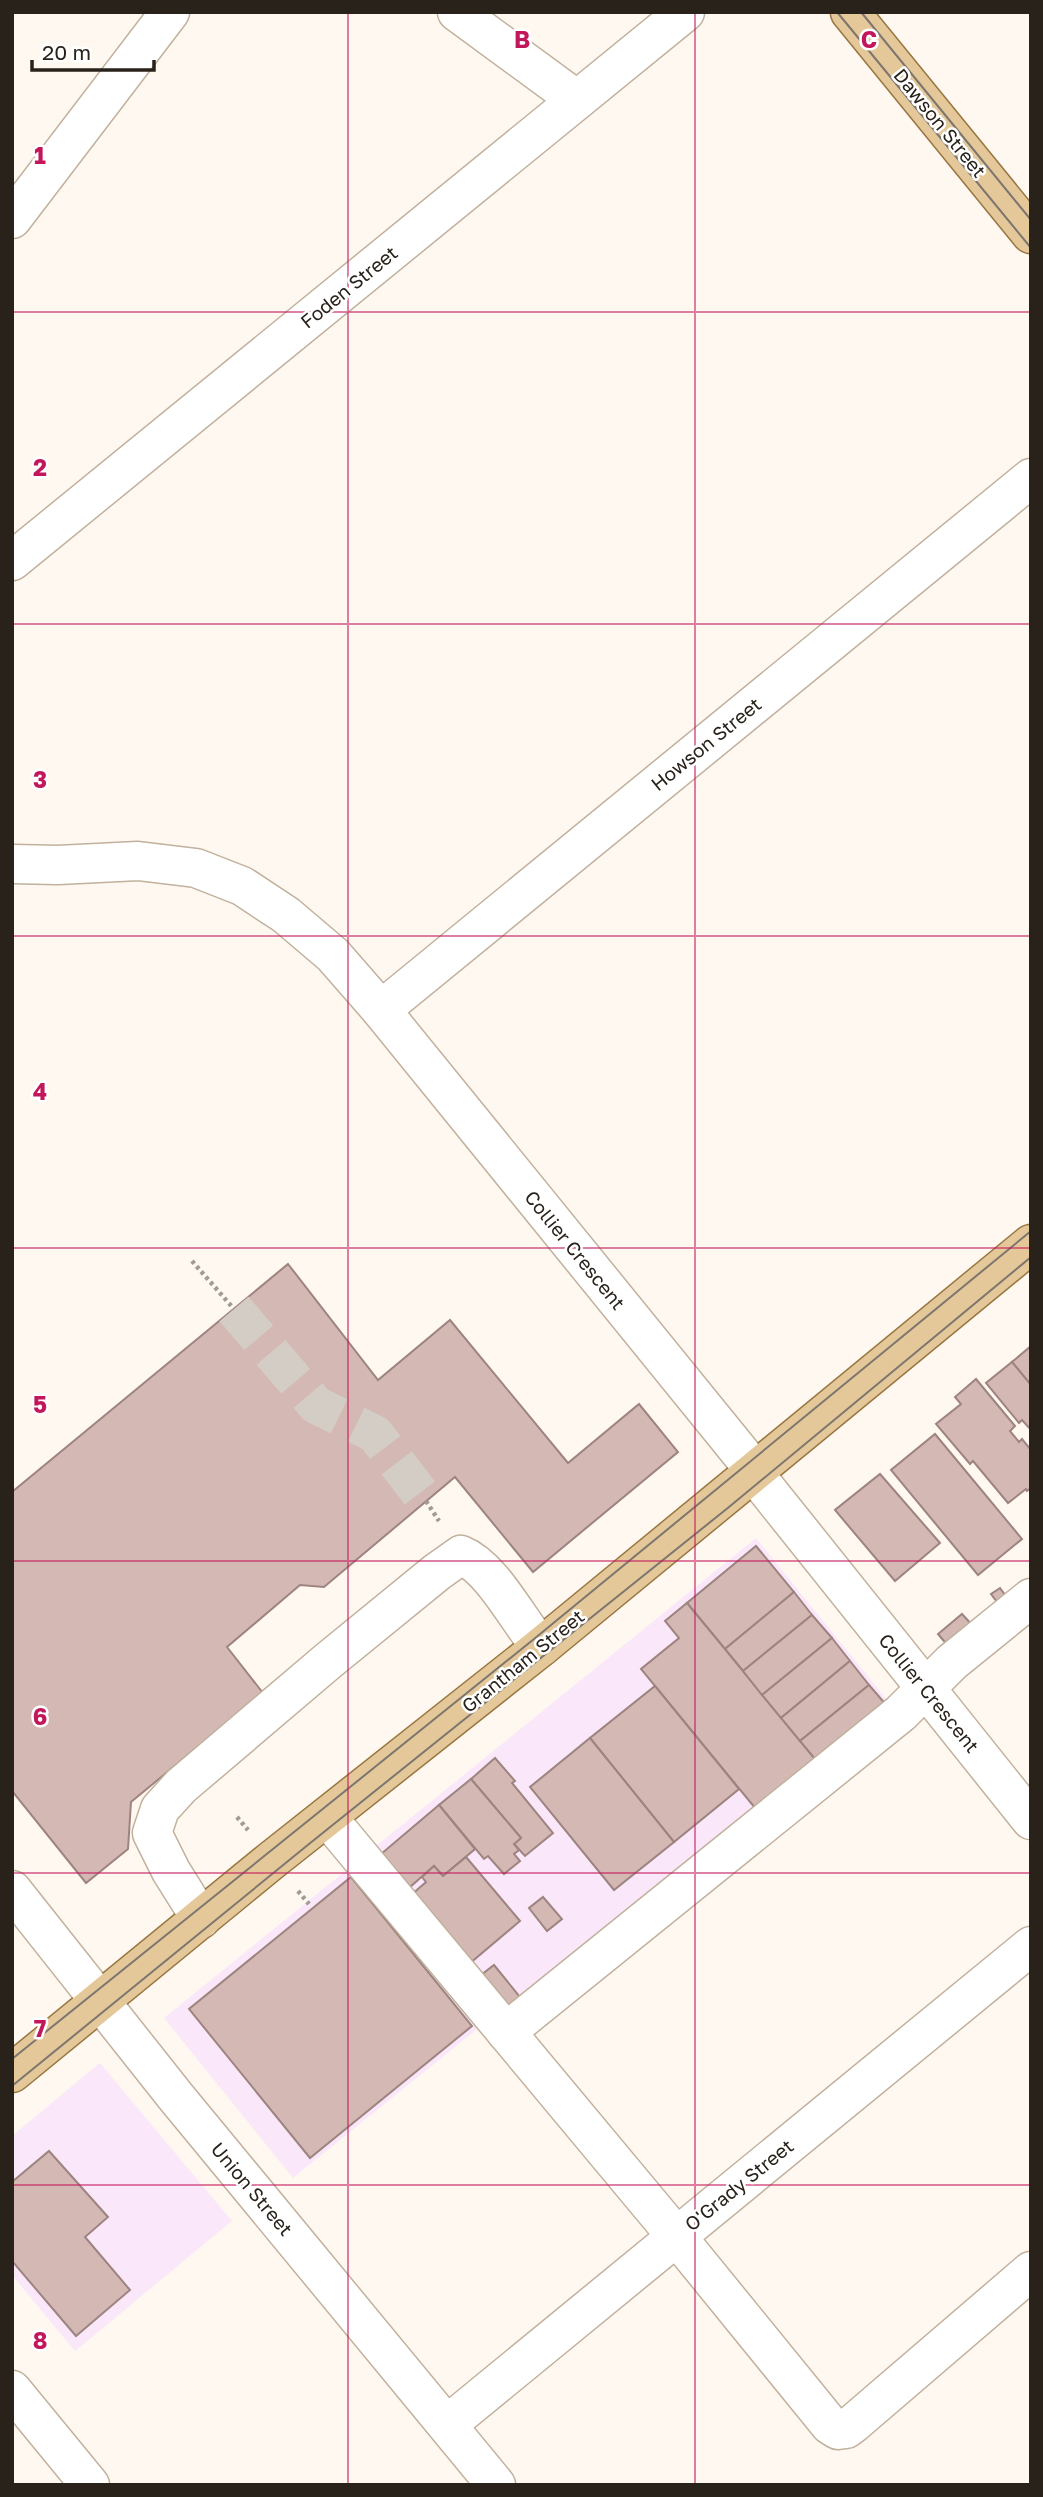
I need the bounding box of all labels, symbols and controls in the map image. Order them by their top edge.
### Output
text: B [514,25,530,53]
text: C [861,25,877,53]
scale bar [32,28,154,72]
text: 20 m [42,39,91,65]
street label: Dawson Street [889,64,991,182]
text: 1 [34,141,46,169]
street label: Foden Street [296,241,402,333]
text: 2 [33,453,47,481]
street label: Howson Street [646,692,765,795]
text: 3 [33,765,47,793]
text: 4 [33,1077,47,1105]
street label: Collier Crescent [520,1186,630,1314]
text: 5 [33,1390,47,1418]
street label: Grantham Street [457,1604,588,1717]
street label: Collier Crescent [874,1629,984,1757]
text: 6 [33,1702,47,1730]
text: 7 [34,2014,46,2042]
street label: O'Grady Street [680,2134,798,2235]
street label: Union Street [207,2137,298,2240]
text: 8 [33,2326,47,2354]

